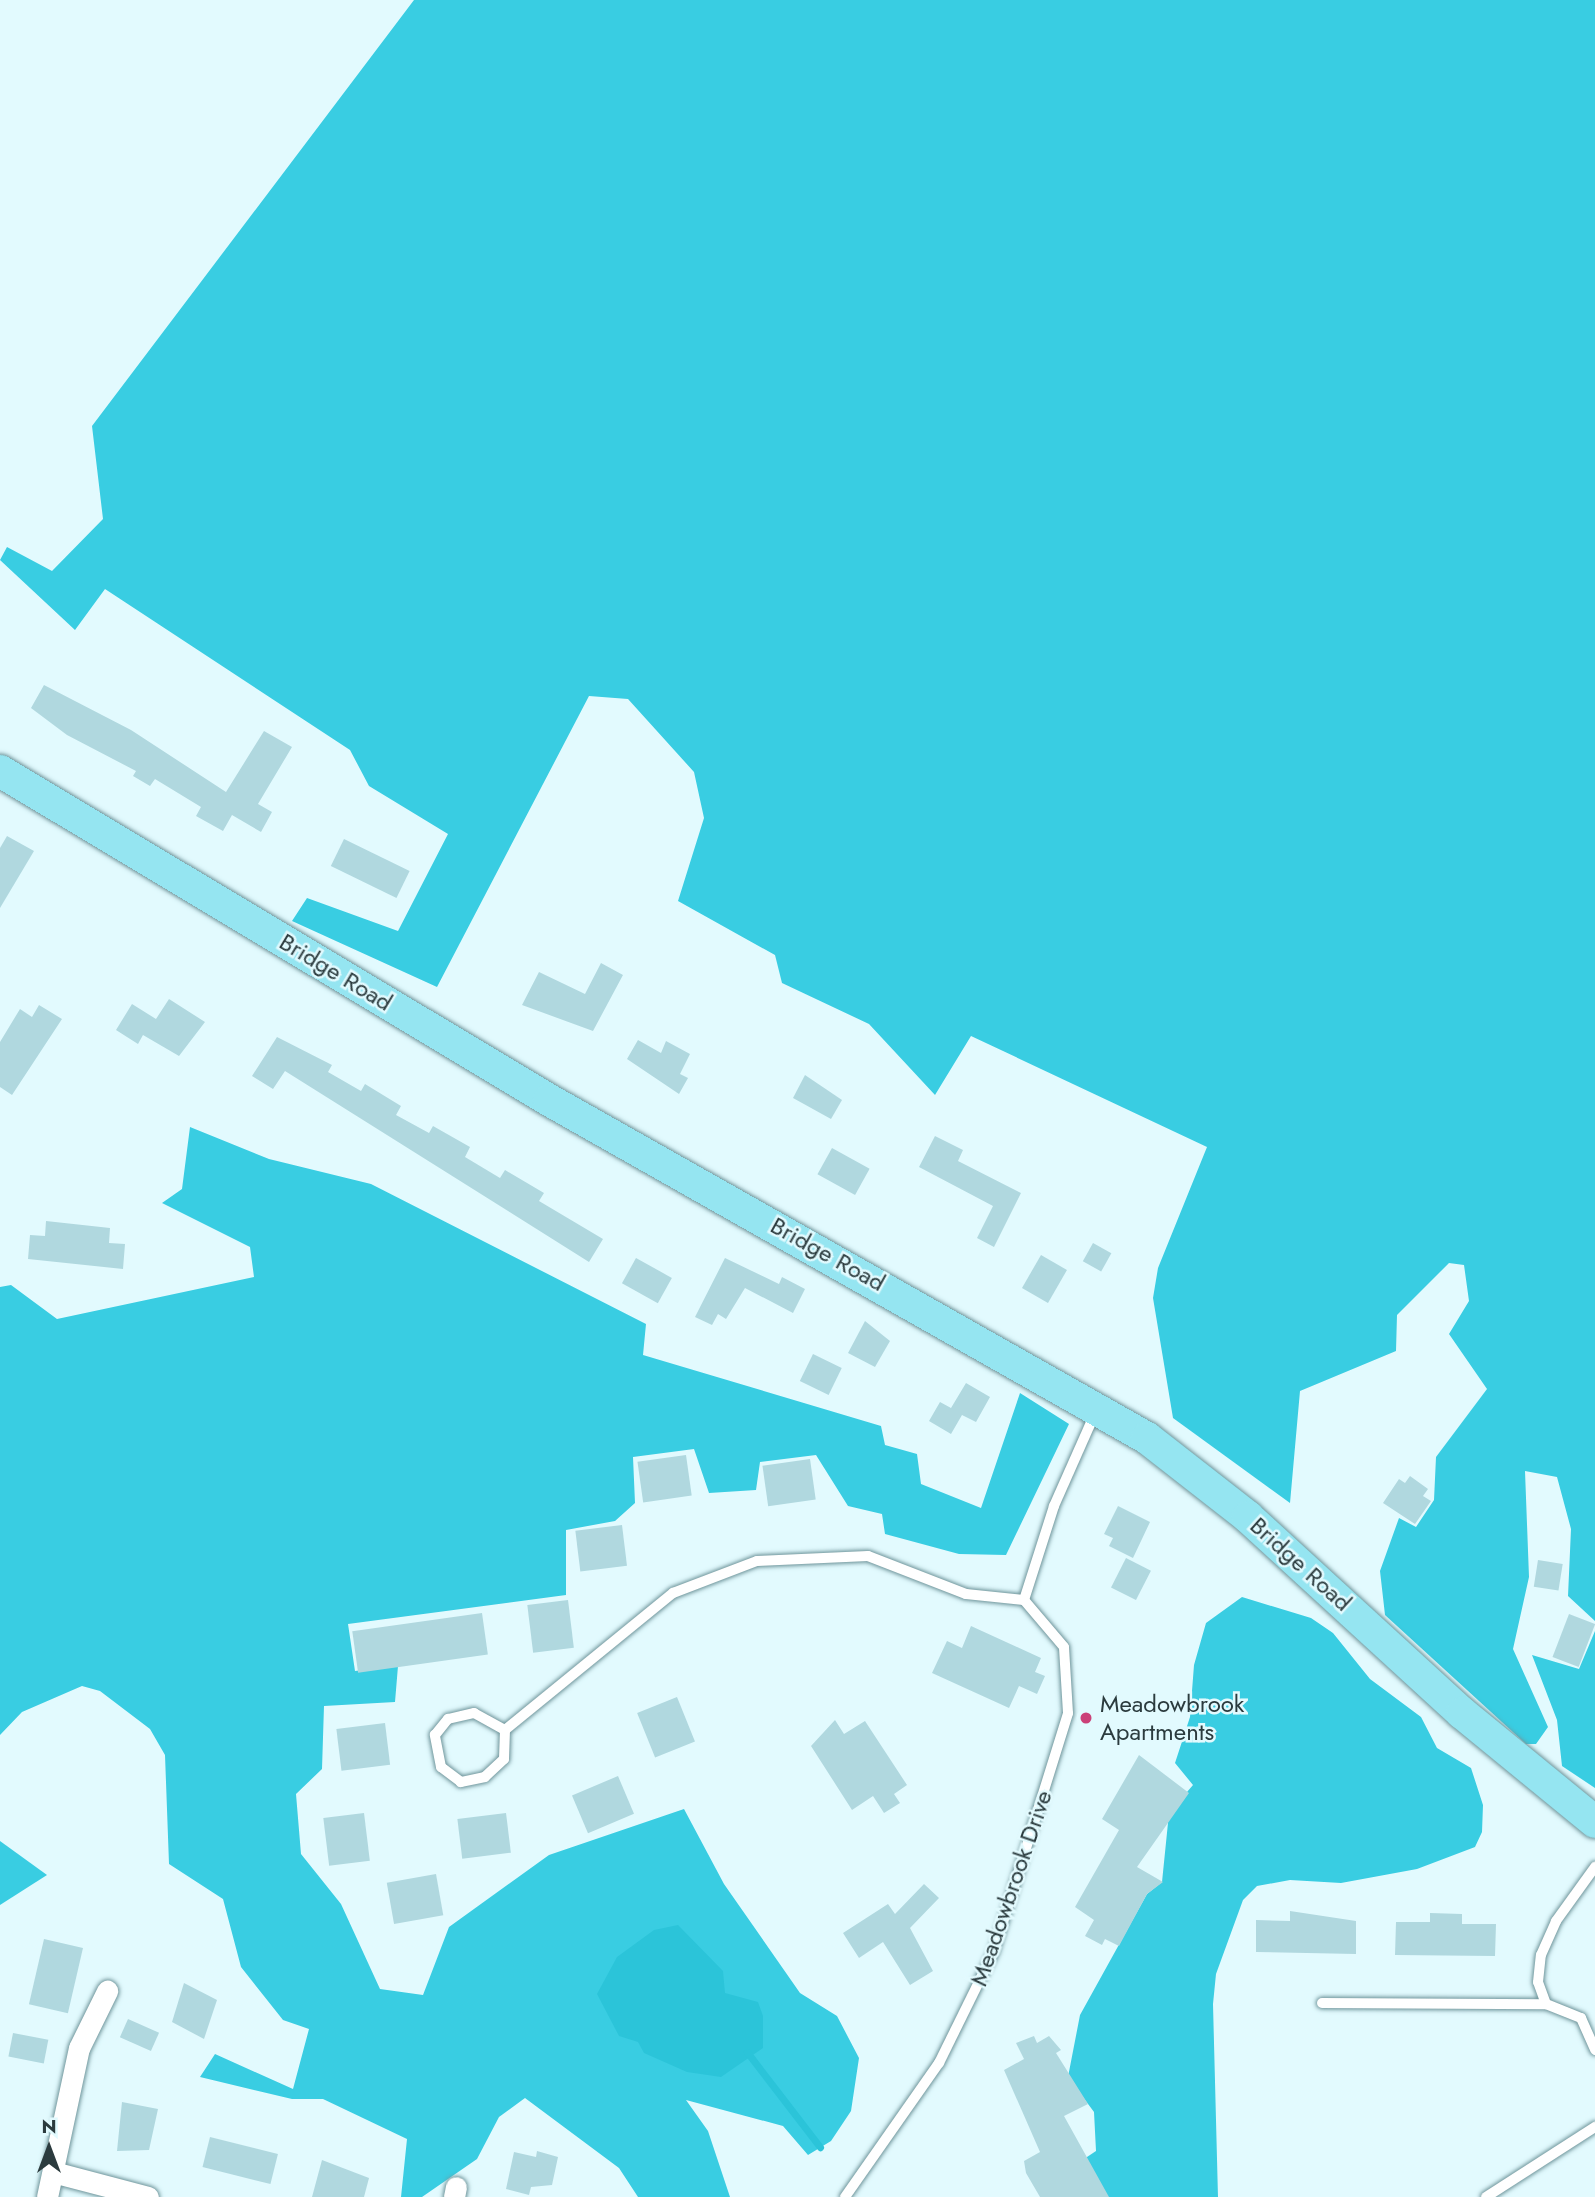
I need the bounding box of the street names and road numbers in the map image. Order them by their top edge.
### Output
street label: Bridge Road [274,927,398,1017]
street label: Bridge Road [766,1211,890,1297]
street label: Bridge Road [1244,1511,1358,1617]
street label: Meadowbrook Drive [964,1786,1058,1990]

